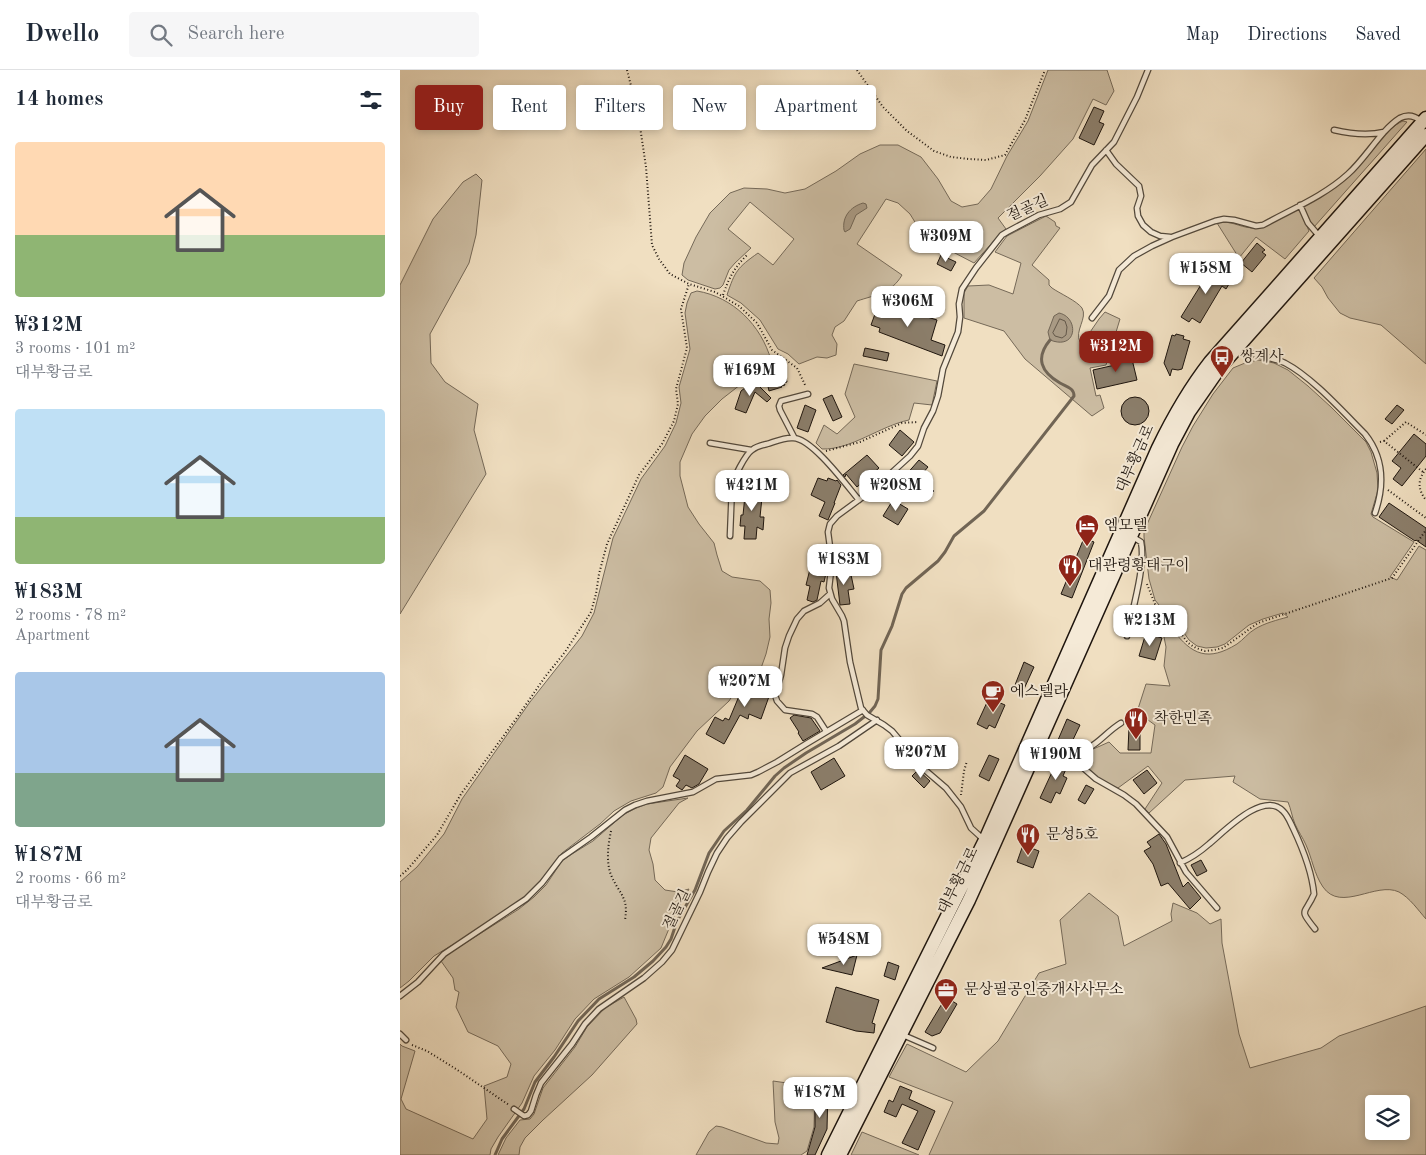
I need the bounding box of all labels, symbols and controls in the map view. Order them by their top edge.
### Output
search box [129,12,479,57]
icon: search [147,21,175,49]
text: Dwello [25,23,99,47]
text: Search here [187,25,285,44]
text: Map [1186,26,1219,44]
text: Directions [1247,26,1327,44]
text: Saved [1355,26,1401,44]
chip: Buy [415,85,483,130]
chip: Rent [493,85,566,130]
chip: Filters [576,85,663,130]
chip: New [673,85,746,130]
chip: Apartment [756,85,876,130]
icon: filters [357,86,385,114]
text: 14 homes [15,89,103,110]
icon: home [155,175,245,265]
street label: 절골길 [1004,191,1051,225]
pin: ₩309M [911,220,981,263]
text: ₩309M [920,229,972,245]
pin: ₩158M [1171,252,1241,295]
text: ₩158M [1180,261,1232,277]
pin: ₩306M [873,286,943,328]
text: ₩306M [882,294,934,310]
text: ₩312M [15,315,83,336]
pin: ₩312M [1081,330,1151,373]
text: ₩312M [1090,339,1142,355]
text: 3 rooms · 101 m² [15,341,135,357]
bus stop icon: 쌍계사 [1209,344,1235,378]
place label: 쌍계사 [1240,348,1284,365]
pin: ₩169M [715,354,785,397]
text: ₩169M [724,363,776,379]
text: 대부황금로 [15,365,92,381]
street label: 대부황금로 [1113,422,1158,495]
icon: home [155,442,245,532]
pin: ₩421M [717,470,787,512]
pin: ₩208M [861,470,931,512]
text: ₩421M [726,478,778,494]
text: ₩208M [870,478,922,494]
hotel icon: 엠모텔 [1074,513,1100,547]
place label: 엠모텔 [1104,517,1147,534]
pin: ₩183M [809,544,879,586]
text: ₩183M [818,552,870,568]
restaurant icon: 대관령황태구이 [1057,553,1083,587]
place label: 대관령황태구이 [1088,557,1189,574]
text: ₩183M [15,582,83,603]
pin: ₩213M [1115,604,1185,647]
text: 2 rooms · 78 m² [15,608,126,624]
text: ₩213M [1124,613,1176,629]
text: Apartment [15,628,90,644]
pin: ₩207M [710,666,780,708]
text: ₩207M [719,674,771,690]
cafe icon: 에스텔라 [980,679,1006,713]
place label: 에스텔라 [1010,683,1068,700]
icon: home [155,705,245,795]
restaurant icon: 착한민족 [1123,706,1149,740]
place label: 착한민족 [1154,710,1212,727]
pin: ₩207M [886,736,956,779]
pin: ₩190M [1021,738,1091,781]
text: ₩207M [895,745,947,761]
text: ₩190M [1030,747,1082,763]
restaurant icon: 문성5호 [1015,822,1041,856]
place label: 문성5호 [1046,826,1099,843]
street label: 대부황금로 [935,844,982,917]
text: ₩187M [15,845,83,866]
text: 2 rooms · 66 m² [15,871,126,887]
street label: 절골길 [660,886,694,933]
text: 대부황금로 [15,895,92,911]
pin: ₩548M [809,924,879,966]
text: ₩548M [818,932,870,948]
office icon: 문상필공인중개사사무소 [933,977,959,1011]
place label: 문상필공인중개사사무소 [964,981,1124,998]
pin: ₩187M [785,1076,855,1119]
text: ₩187M [794,1085,846,1101]
map controls [1365,1095,1410,1140]
button: layers [1365,1095,1410,1140]

